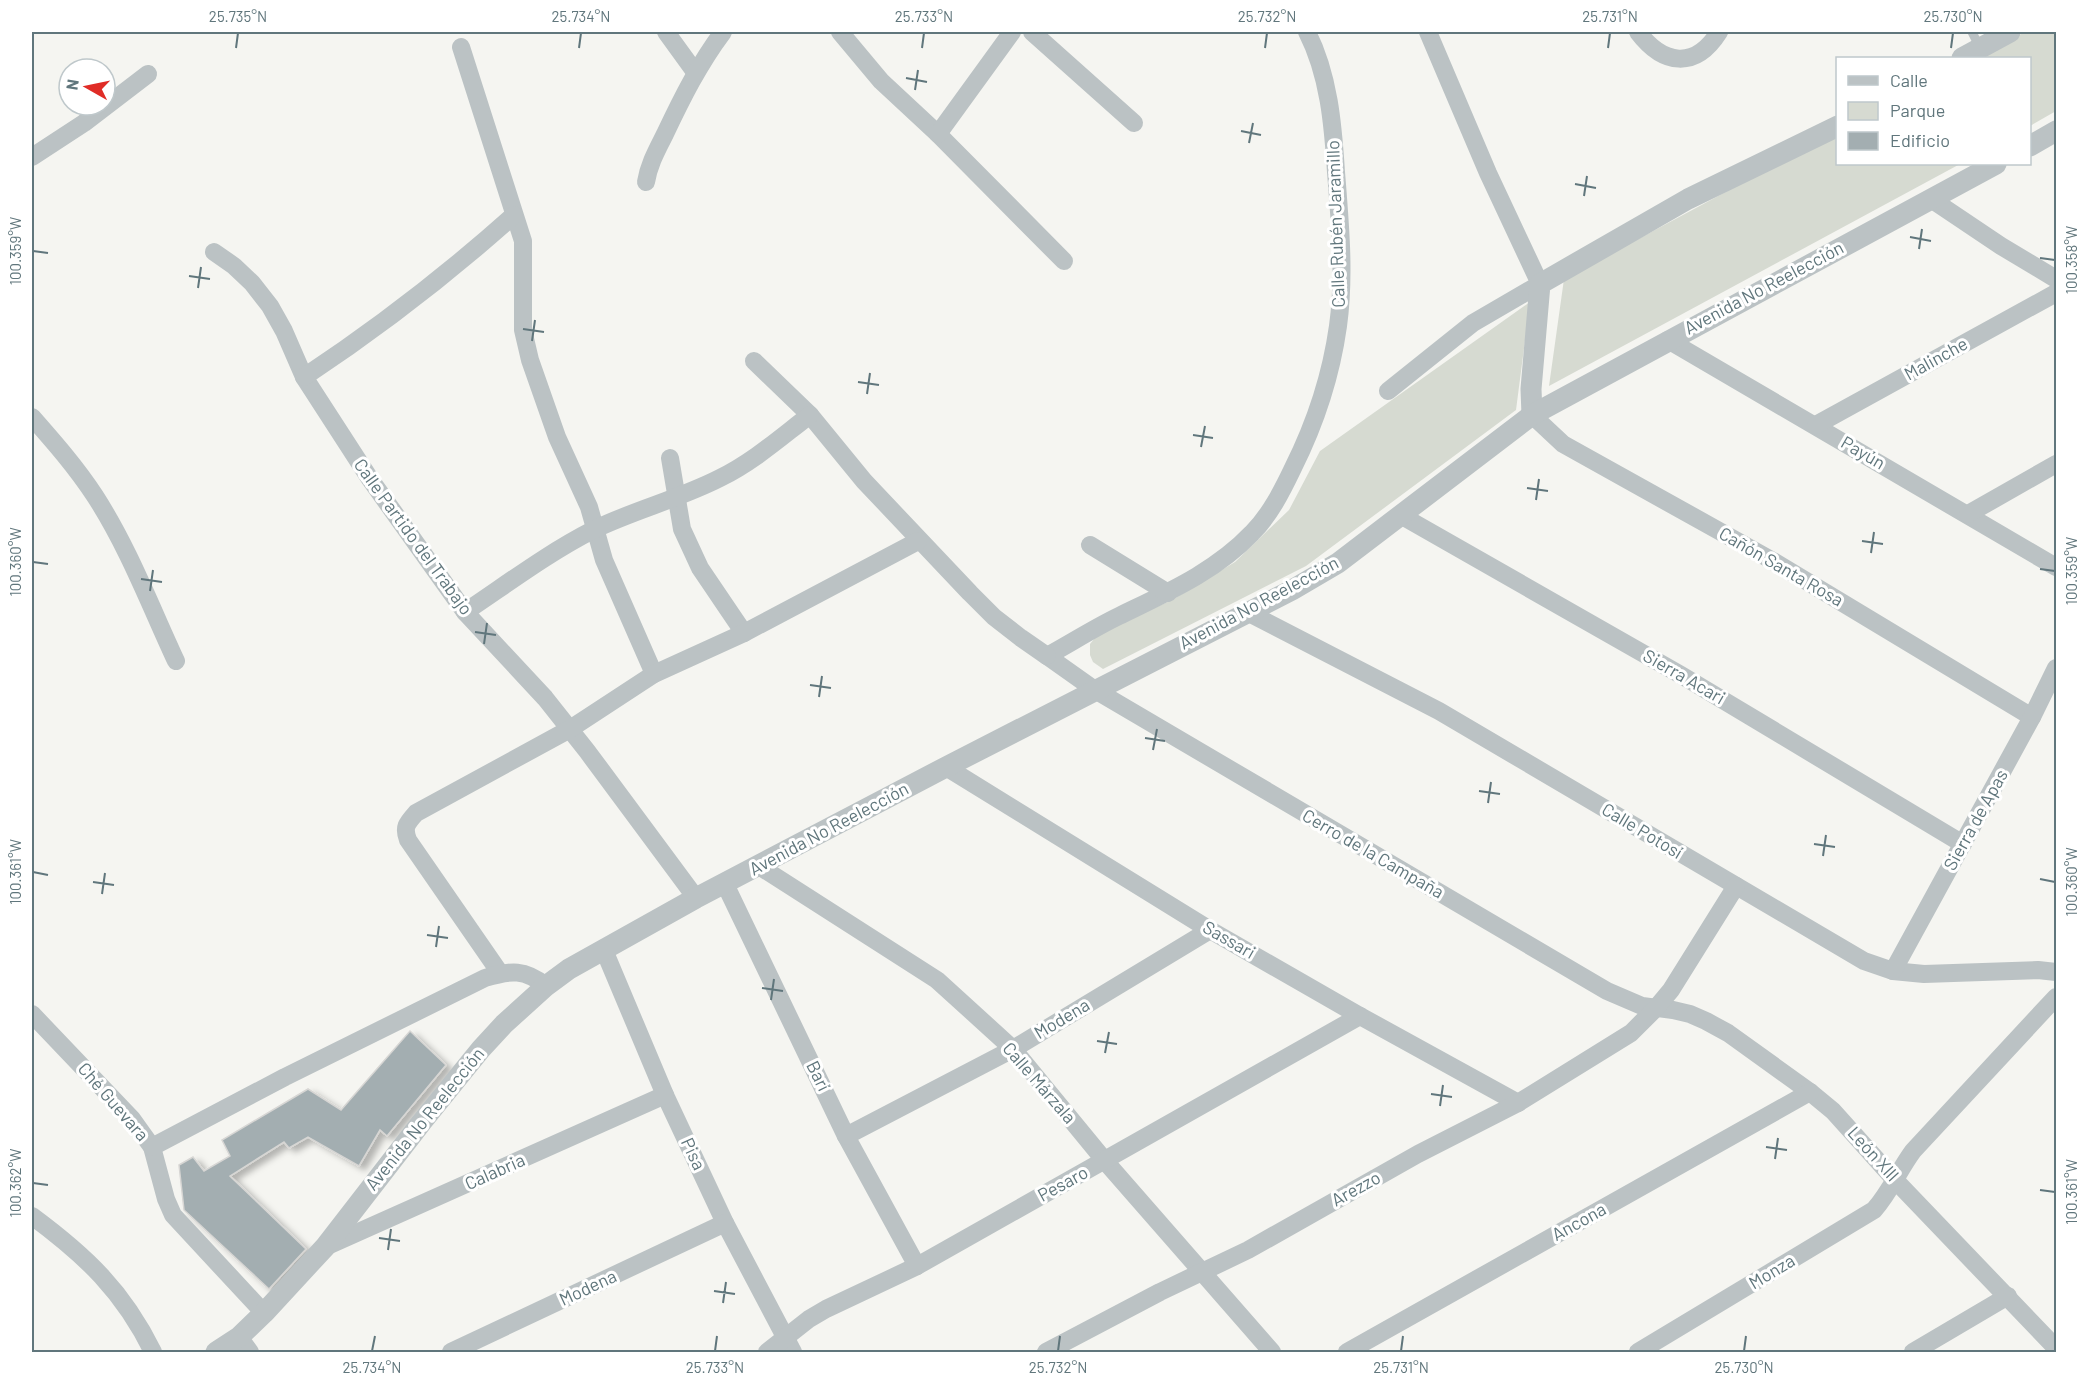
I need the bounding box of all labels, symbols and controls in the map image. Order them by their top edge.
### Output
text: 25.735°N [209,7,267,25]
text: 25.734°N [552,7,610,25]
text: 25.733°N [895,7,953,25]
text: 25.732°N [1238,7,1296,25]
text: 25.731°N [1582,7,1638,25]
text: 25.730°N [1923,7,1983,25]
north arrow [57,57,117,117]
legend [1836,57,2031,165]
text: Calle [1890,69,1928,91]
text: N [61,78,82,91]
text: Parque [1890,99,1945,121]
text: Edificio [1890,129,1950,151]
street label: Calle Rubén Jaramillo [1321,140,1349,308]
text: 100.359°W [6,217,24,285]
text: 100.358°W [2062,226,2080,294]
street label: Avenida No Reelección [1680,236,1847,338]
street label: Malinche [1900,332,1971,384]
street label: Payún [1837,431,1890,474]
street label: Calle Partido del Trabajo [350,454,478,619]
street label: Cañón Santa Rosa [1715,522,1848,611]
text: 100.360°W [6,527,24,597]
text: 100.359°W [2062,537,2080,605]
street label: Avenida No Reelección [1175,551,1342,653]
street label: Sierra Acari [1640,644,1729,708]
street label: Sierra de Apas [1938,765,2012,874]
street label: Avenida No Reelección [745,777,912,879]
street label: Calle Potosí [1598,798,1687,863]
street label: Cerro de la Campaña [1299,804,1448,903]
text: 100.361°W [6,839,24,905]
text: 100.360°W [2062,847,2080,917]
street label: Sassari [1199,915,1260,963]
street label: Modena [1030,993,1093,1043]
street label: Calle Márzala [998,1037,1081,1128]
street label: Avenida No Reelección [360,1043,489,1194]
street label: Barí [802,1057,836,1094]
street label: Ché Guevara [74,1058,154,1145]
street label: León Xlll [1844,1122,1904,1185]
street label: Pisa [677,1134,711,1173]
street label: Calabria [461,1148,528,1194]
text: 100.362°W [6,1149,24,1217]
text: 100.361°W [2062,1159,2080,1225]
street label: Pesaro [1034,1160,1091,1206]
street label: Arezzo [1327,1166,1384,1211]
street label: Ancona [1548,1197,1609,1245]
street label: Monza [1745,1249,1798,1293]
street label: Modena [555,1264,620,1310]
text: 25.734°N [343,1358,401,1376]
text: 25.733°N [686,1358,744,1376]
text: 25.732°N [1029,1358,1087,1376]
text: 25.731°N [1373,1358,1429,1376]
text: 25.730°N [1714,1358,1774,1376]

